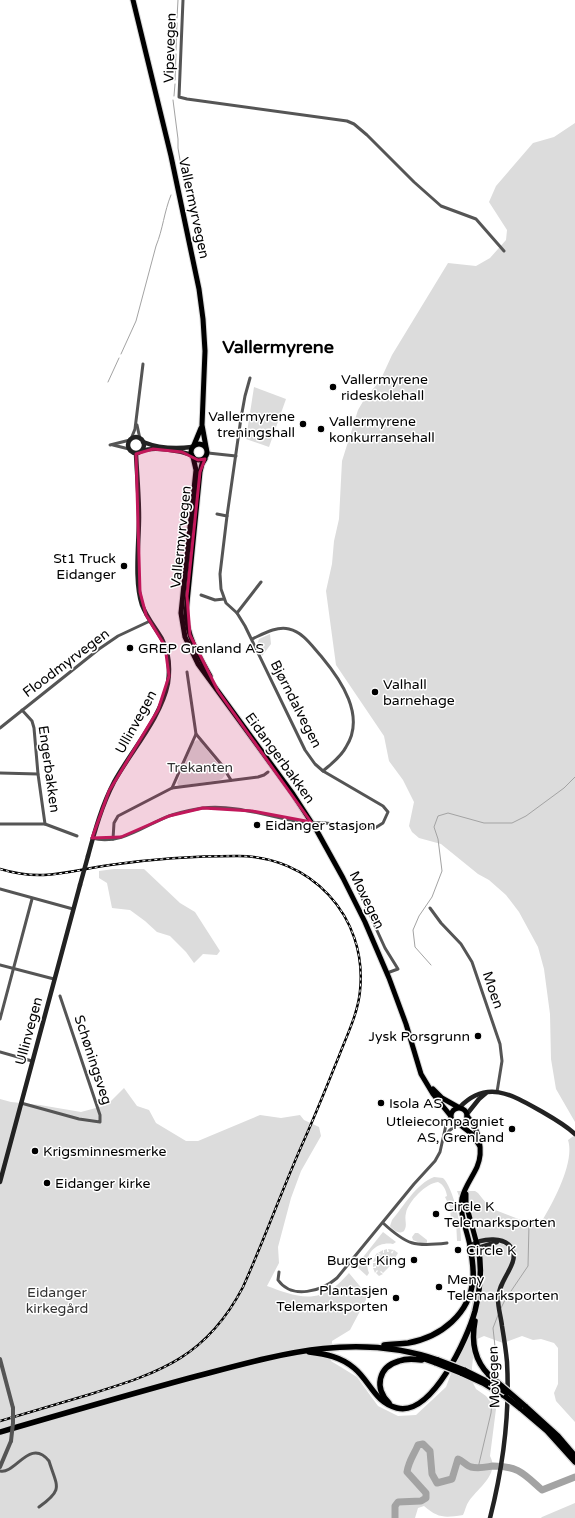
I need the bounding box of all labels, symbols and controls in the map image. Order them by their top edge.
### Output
street label: Vipevegen [160,13,180,83]
street label: Vallermyrvegen [175,156,213,260]
district label: Vallermyrene [222,336,334,358]
place label: Vallermyrene rideskolehall [341,371,428,404]
marker: Vallermyrene rideskolehall [328,382,338,392]
place label: Vallermyrene treningshall [208,408,295,441]
place label: Vallermyrene konkurransehall [329,413,435,446]
marker: Vallermyrene treningshall [298,419,308,429]
marker: Vallermyrene konkurransehall [316,424,326,434]
street label: Vallermyrvegen [167,485,195,589]
place label: St1 Truck Eidanger [53,550,117,583]
marker: St1 Truck Eidanger [119,561,129,571]
street label: Floodmyrvegen [19,625,113,701]
place label: GREP Grenland AS [138,640,265,657]
marker: GREP Grenland AS [125,643,135,653]
street label: Bjørndalvegen [267,657,325,751]
place label: Valhall barnehage [383,676,455,709]
street label: Ullinvegen [112,687,160,757]
marker: Valhall barnehage [370,687,380,697]
street label: Eidangerbakken [241,709,319,807]
street label: Engerbakken [34,724,64,814]
park label: Trekanten [167,759,233,776]
place label: Eidanger stasjon [265,817,376,834]
marker: Eidanger stasjon [252,820,262,830]
street label: Movegen [346,868,388,932]
street label: Moen [479,969,507,1011]
street label: Ullinvegen [12,995,46,1067]
street label: Schøningsveg [71,1013,115,1107]
place label: Jysk Porsgrunn [368,1028,470,1045]
marker: Jysk Porsgrunn [473,1031,483,1041]
place label: Isola AS [389,1095,443,1112]
marker: Isola AS [376,1098,386,1108]
place label: Utleiecompagniet AS, Grenland [386,1113,505,1146]
marker: Utleiecompagniet AS, Grenland [507,1124,517,1134]
place label: Krigsminnesmerke [43,1143,166,1160]
marker: Krigsminnesmerke [30,1146,40,1156]
place label: Eidanger kirke [55,1175,150,1192]
marker: Eidanger kirke [42,1178,52,1188]
place label: Circle K Telemarksporten [444,1198,556,1231]
marker: Circle K Telemarksporten [431,1209,441,1219]
place label: Circle K [466,1242,516,1259]
marker: Circle K [453,1245,463,1255]
place label: Burger King [327,1252,406,1269]
marker: Burger King [409,1255,419,1265]
place label: Meny Telemarksporten [447,1271,559,1304]
place label: Plantasjen Telemarksporten [276,1282,388,1315]
marker: Meny Telemarksporten [434,1282,444,1292]
park label: Eidanger kirkegård [26,1284,88,1317]
marker: Plantasjen Telemarksporten [391,1293,401,1303]
street label: Movegen [484,1346,504,1408]

